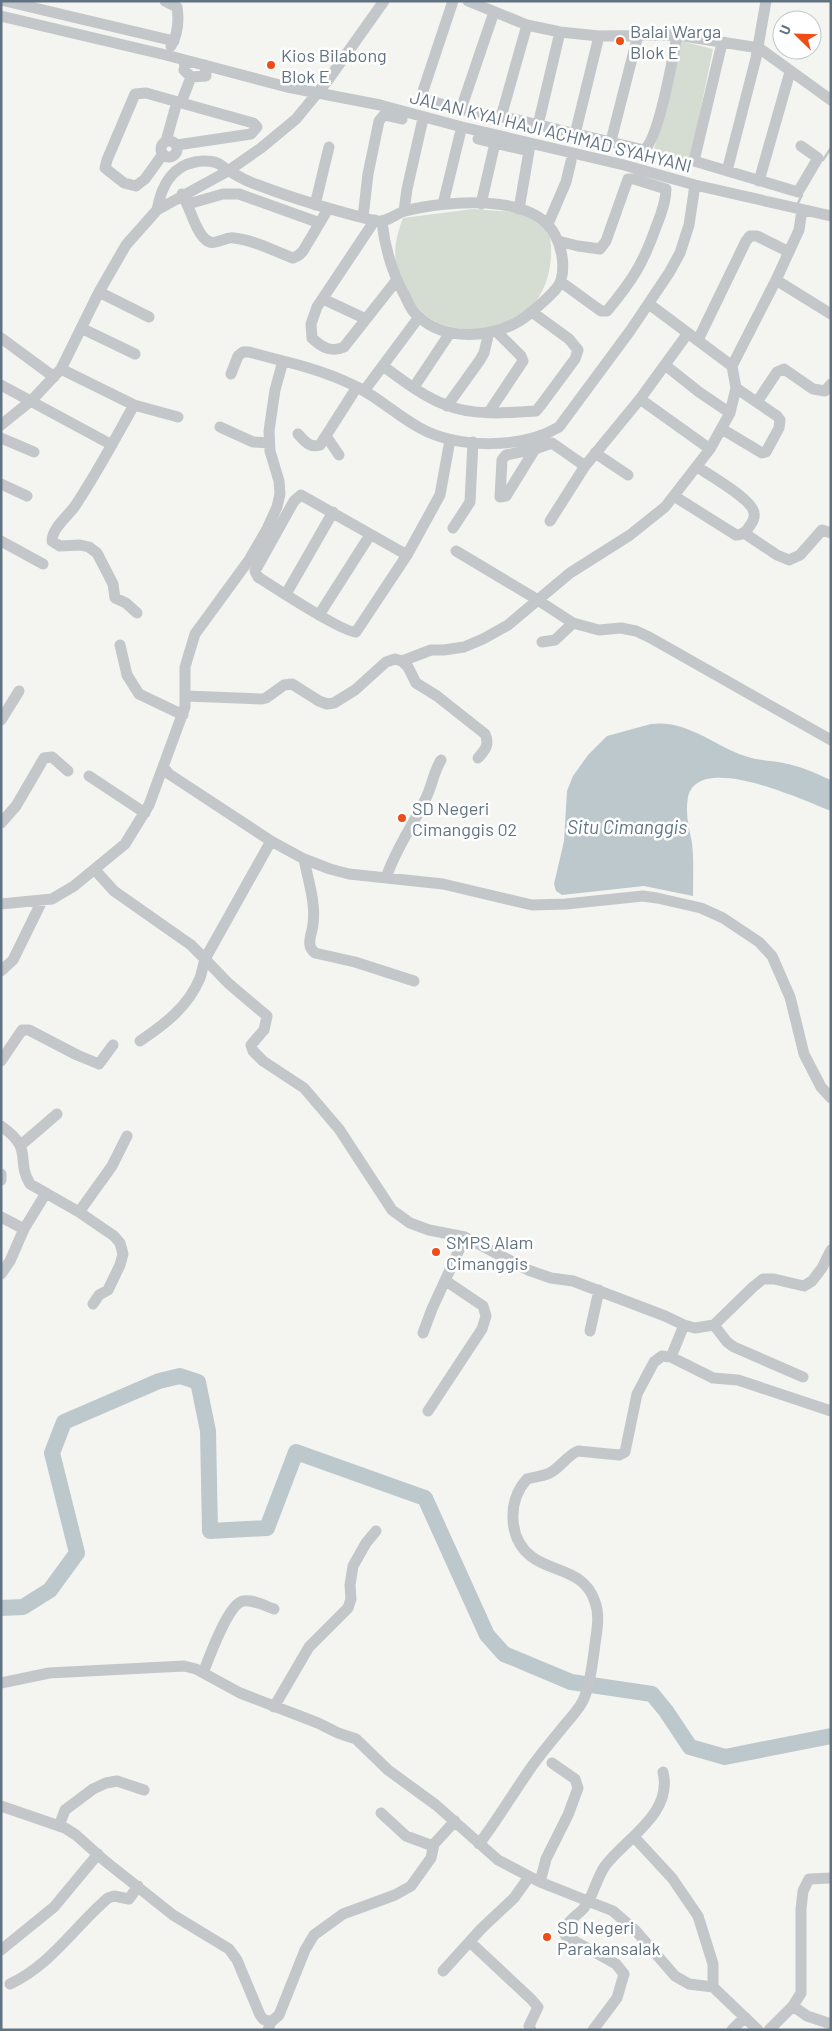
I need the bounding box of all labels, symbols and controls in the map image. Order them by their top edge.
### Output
north arrow [772,10,822,60]
place label: Balai Warga Blok E [630,20,721,63]
text: U [775,22,794,37]
marker: Balai Warga Blok E [614,35,626,47]
place label: Kios Bilabong Blok E [281,44,387,87]
marker: Kios Bilabong Blok E [265,59,277,71]
street label: JALAN KYAI HAJI ACHMAD SYAHYANI [408,85,694,177]
place label: SD Negeri Cimanggis 02 [412,797,517,840]
marker: SD Negeri Cimanggis 02 [396,812,408,824]
water label: Situ Cimanggis [567,815,687,838]
place label: SMPS Alam Cimanggis [446,1231,533,1274]
marker: SMPS Alam Cimanggis [430,1246,442,1258]
place label: SD Negeri Parakansalak [557,1916,660,1959]
marker: SD Negeri Parakansalak [541,1931,553,1943]

